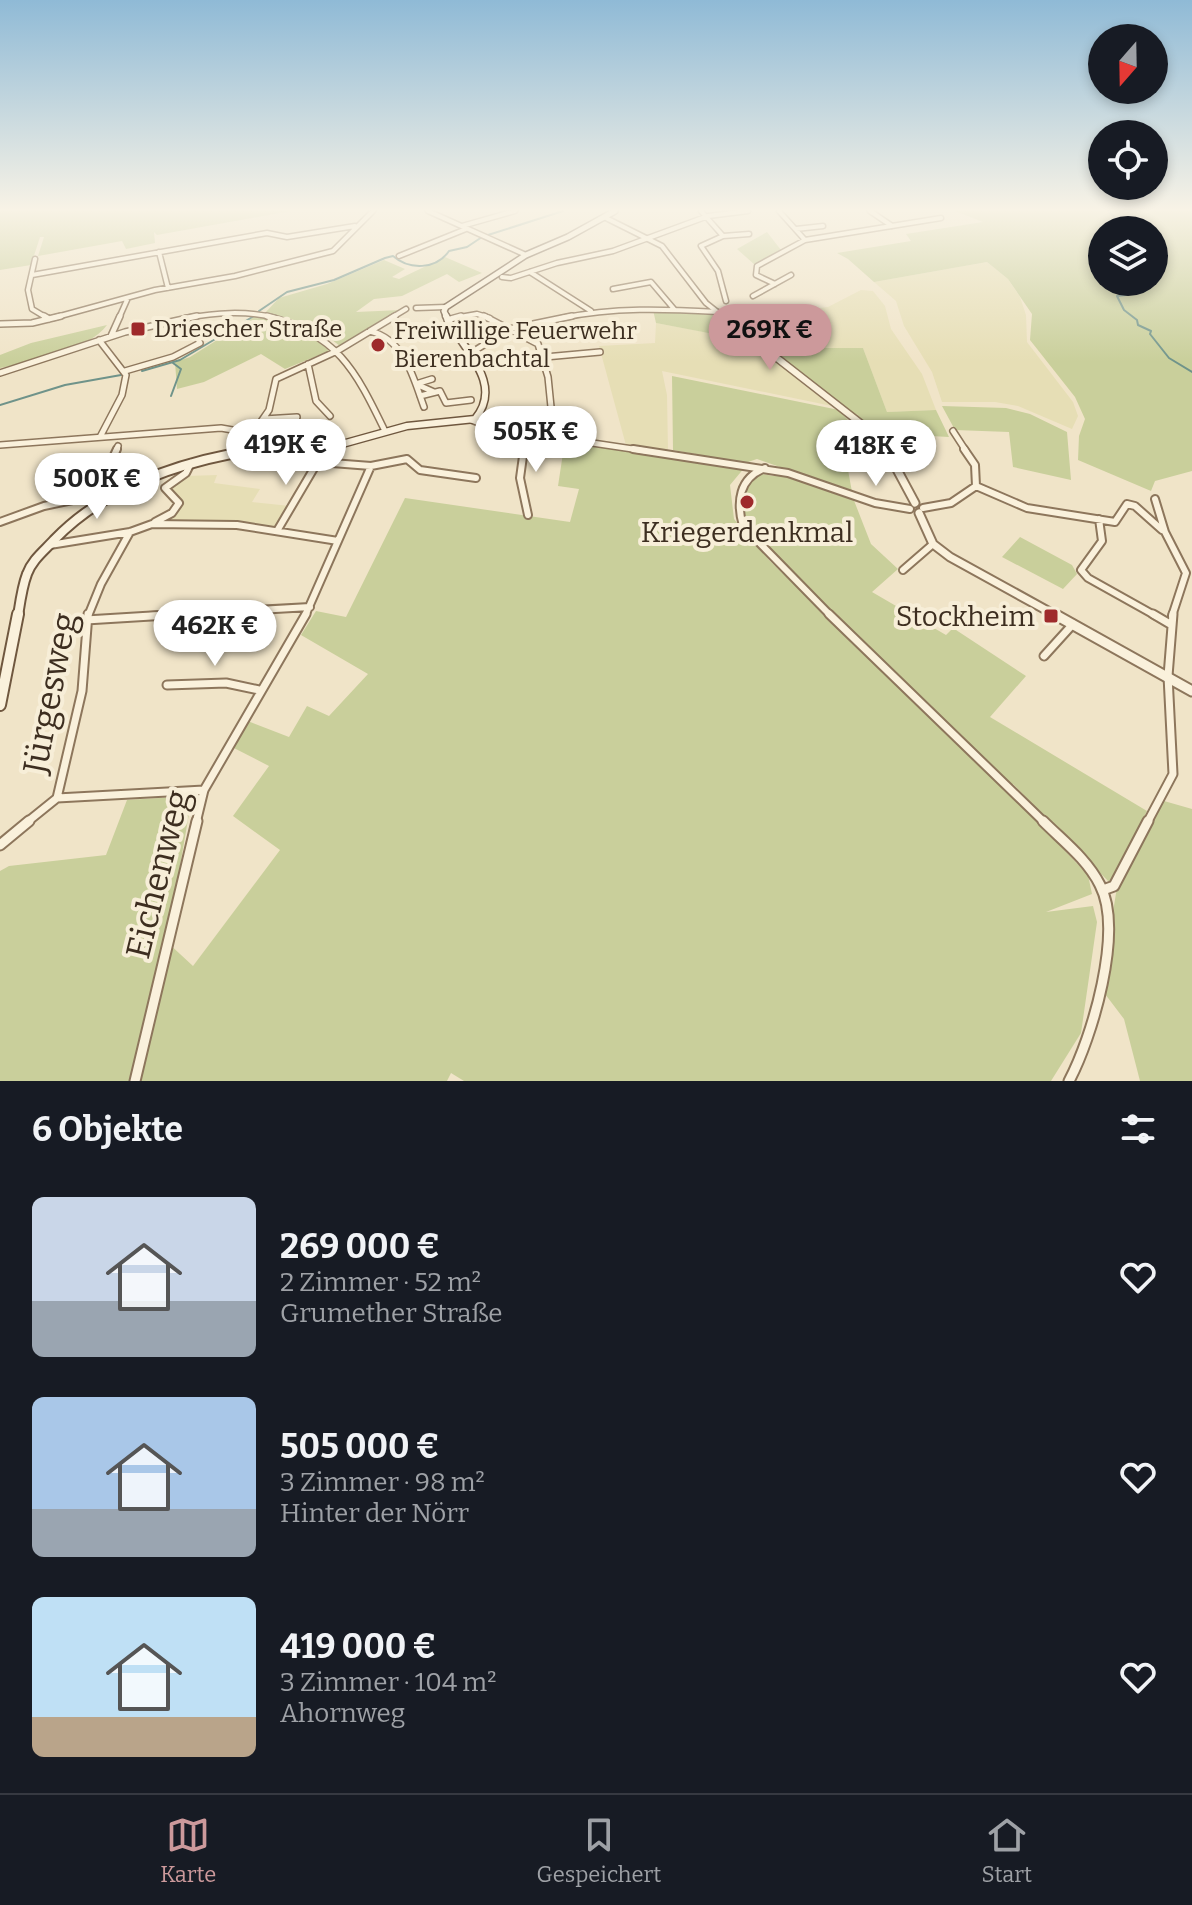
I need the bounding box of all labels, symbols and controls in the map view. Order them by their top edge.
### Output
north arrow [1088,24,1168,104]
map controls [1088,24,1168,296]
button: locate [1088,120,1168,200]
button: layers [1088,216,1168,296]
pin: 269K € [705,304,835,372]
text: 269K € [727,314,813,345]
place label: Driescher Straße [154,315,342,343]
place label: Freiwillige Feuerwehr Bierenbachtal [394,317,637,373]
marker: Driescher Straße [129,320,147,338]
marker: Freiwillige Feuerwehr Bierenbachtal [369,336,387,354]
pin: 505K € [471,406,601,474]
text: 505K € [493,416,579,447]
pin: 419K € [221,419,351,487]
pin: 418K € [811,420,941,488]
text: 419K € [244,429,328,460]
text: 418K € [834,430,918,461]
pin: 500K € [32,453,162,521]
text: 500K € [53,463,141,494]
marker: Kriegerdenkmal [738,493,756,511]
place label: Kriegerdenkmal [641,516,853,549]
pin: 462K € [150,600,280,668]
place label: Stockheim [896,600,1035,633]
marker: Stockheim [1042,607,1060,625]
street label: Jürgesweg [14,609,86,778]
text: 462K € [172,610,259,641]
street label: Eichenweg [117,785,199,963]
icon: filters [1116,1107,1160,1151]
text: 6 Objekte [32,1109,183,1150]
text: 269 000 € [280,1226,440,1267]
icon: home [96,1229,192,1325]
icon: heart [1116,1255,1160,1299]
text: 2 Zimmer · 52 m² [280,1267,481,1298]
text: Grumether Straße [280,1298,502,1329]
text: 505 000 € [280,1426,439,1467]
icon: home [96,1429,192,1525]
icon: heart [1116,1455,1160,1499]
text: 3 Zimmer · 98 m² [280,1467,485,1498]
text: Hinter der Nörr [280,1498,469,1529]
text: 419 000 € [280,1626,436,1667]
icon: home [96,1629,192,1725]
icon: heart [1116,1655,1160,1699]
text: 3 Zimmer · 104 m² [280,1667,496,1698]
text: Ahornweg [280,1698,405,1729]
tab: Karte [160,1813,216,1888]
tab: Gespeichert [537,1813,661,1888]
tab: Start [981,1813,1032,1888]

